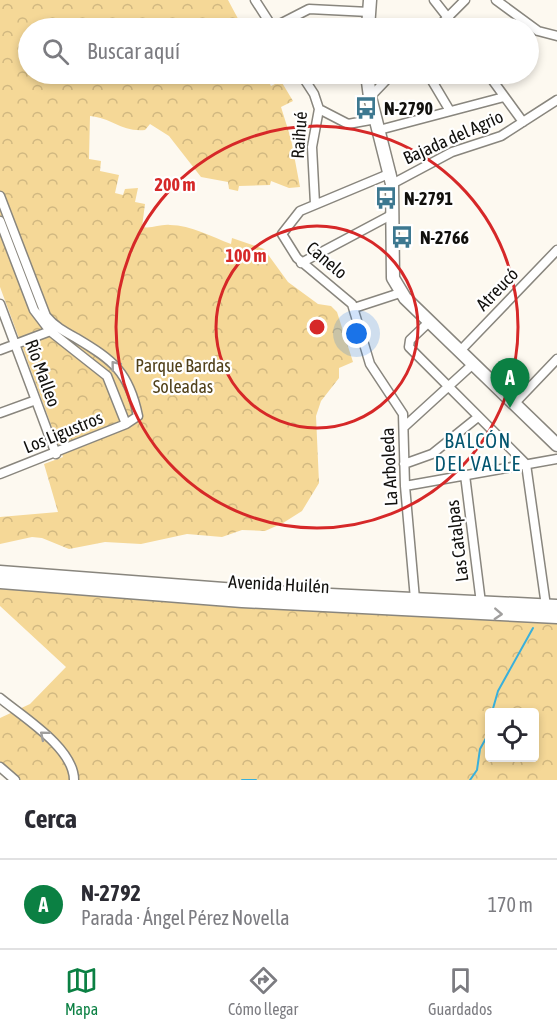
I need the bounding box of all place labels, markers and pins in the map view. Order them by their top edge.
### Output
bus stop icon: N-2790 [353,95,379,121]
place label: N-2790 [384,98,433,119]
bus stop icon: N-2791 [373,185,399,211]
place label: N-2791 [404,188,453,209]
bus stop icon: N-2766 [389,224,415,250]
place label: N-2766 [420,227,469,248]
centre of rings [307,317,327,337]
pin: A [490,358,530,408]

